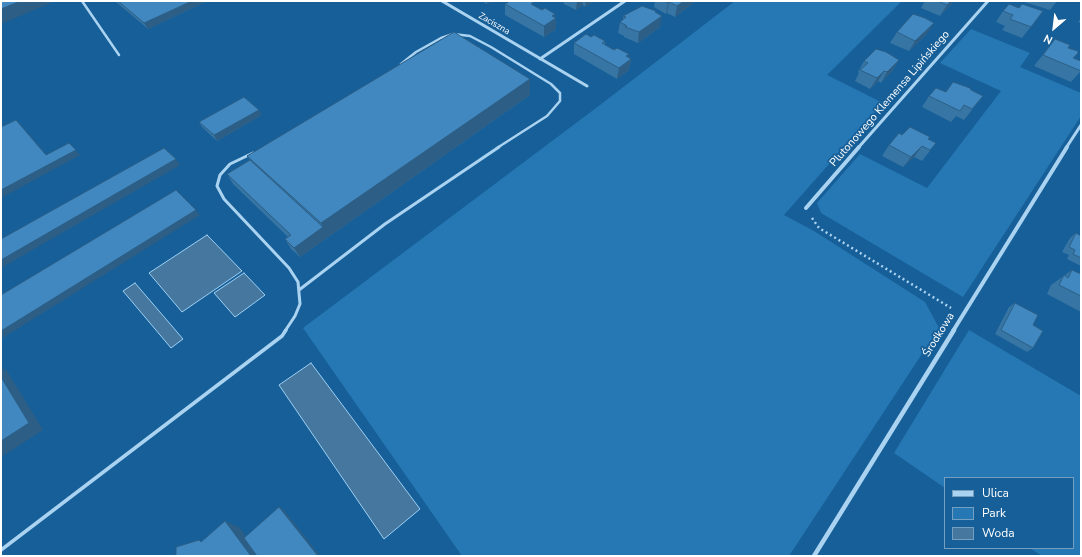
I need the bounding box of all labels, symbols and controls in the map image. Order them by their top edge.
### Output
north arrow [1034,8,1074,48]
street label: Zaciszna [476,11,512,37]
street label: Plutonowego Klemensa Lipińskiego [827,28,953,170]
text: N [1041,30,1055,48]
street label: Środkowa [920,311,958,359]
legend [944,477,1074,549]
text: Ulica [982,485,1009,501]
text: Park [982,505,1006,521]
text: Woda [982,525,1015,541]

